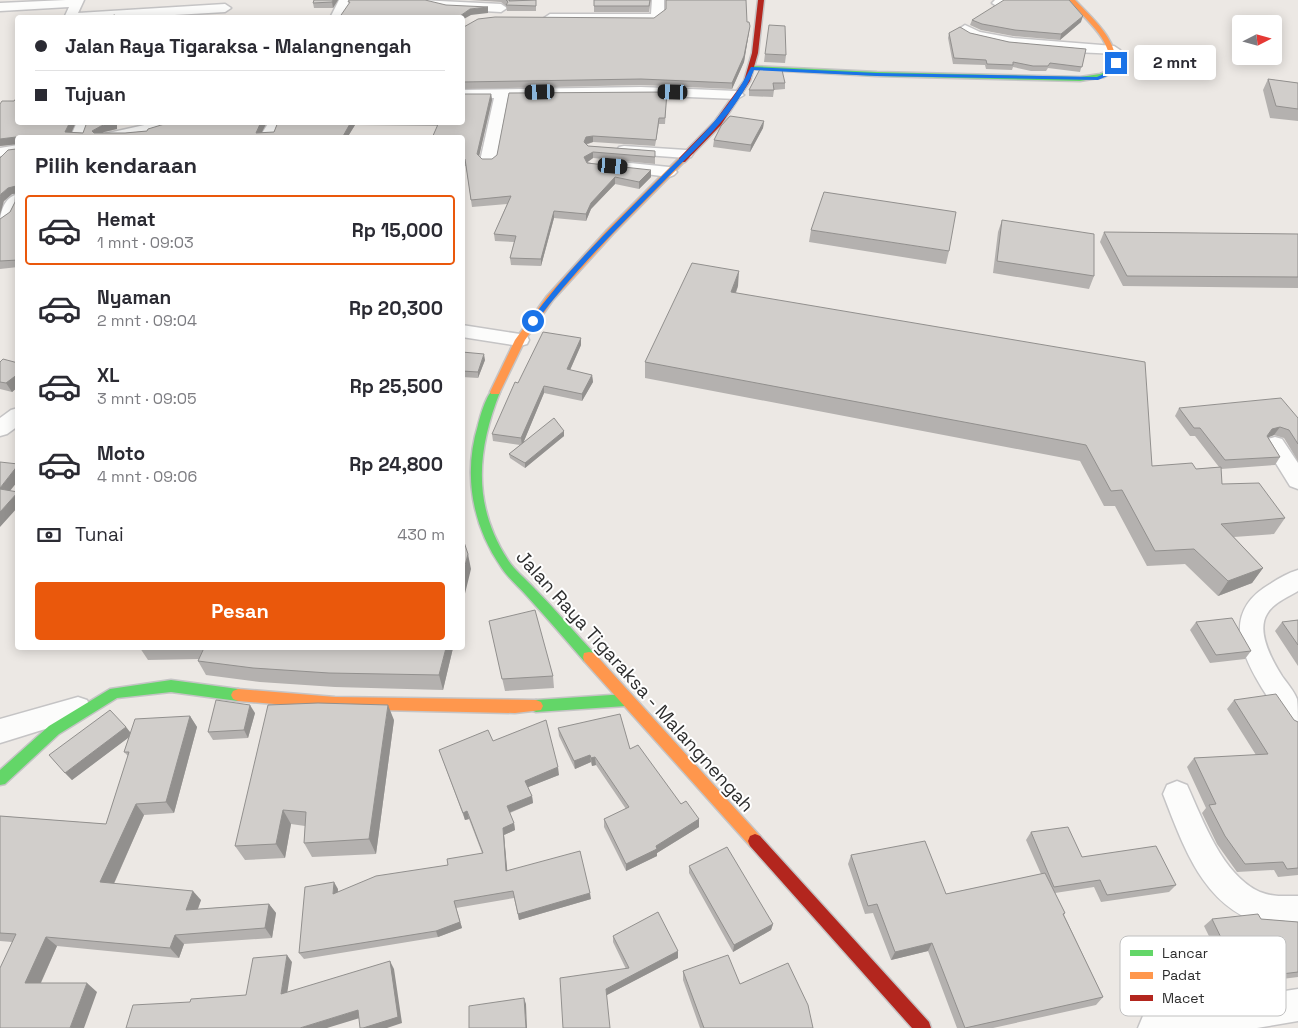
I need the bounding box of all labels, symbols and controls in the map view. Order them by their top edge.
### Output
north arrow [1232,15,1282,65]
map controls [1232,15,1282,65]
text: Jalan Raya Tigaraksa - Malangnengah [65,34,412,59]
callout: 2 mnt [1134,46,1216,80]
route end [1105,52,1127,74]
text: 2 mnt [1153,52,1197,73]
text: Tujuan [65,82,126,107]
car [524,84,555,100]
car [657,84,688,100]
text: Pilih kendaraan [35,151,197,179]
car [597,157,628,175]
text: Hemat [97,207,156,232]
icon: car [37,208,82,253]
text: Rp 15,000 [352,218,443,243]
text: 1 mnt · 09:03 [97,232,194,253]
text: Nyaman [97,285,171,310]
icon: car [37,286,82,331]
text: Rp 20,300 [349,296,443,321]
text: 2 mnt · 09:04 [97,310,197,331]
route start [522,310,544,332]
text: XL [97,363,120,388]
icon: car [37,364,82,409]
text: Rp 25,500 [350,374,443,399]
text: 3 mnt · 09:05 [97,388,197,409]
text: Moto [97,441,145,466]
icon: car [37,442,82,487]
text: Rp 24,800 [349,452,443,477]
text: 4 mnt · 09:06 [97,466,197,487]
icon: cash [35,521,63,549]
text: Tunai [75,522,124,547]
text: 430 m [397,524,445,545]
street label: Jalan Raya Tigaraksa - Malangnengah [511,545,759,817]
button: Pesan [35,582,445,640]
legend [1120,936,1286,1016]
text: Lancar [1162,944,1208,962]
text: Padat [1162,966,1201,984]
text: Macet [1162,989,1205,1007]

